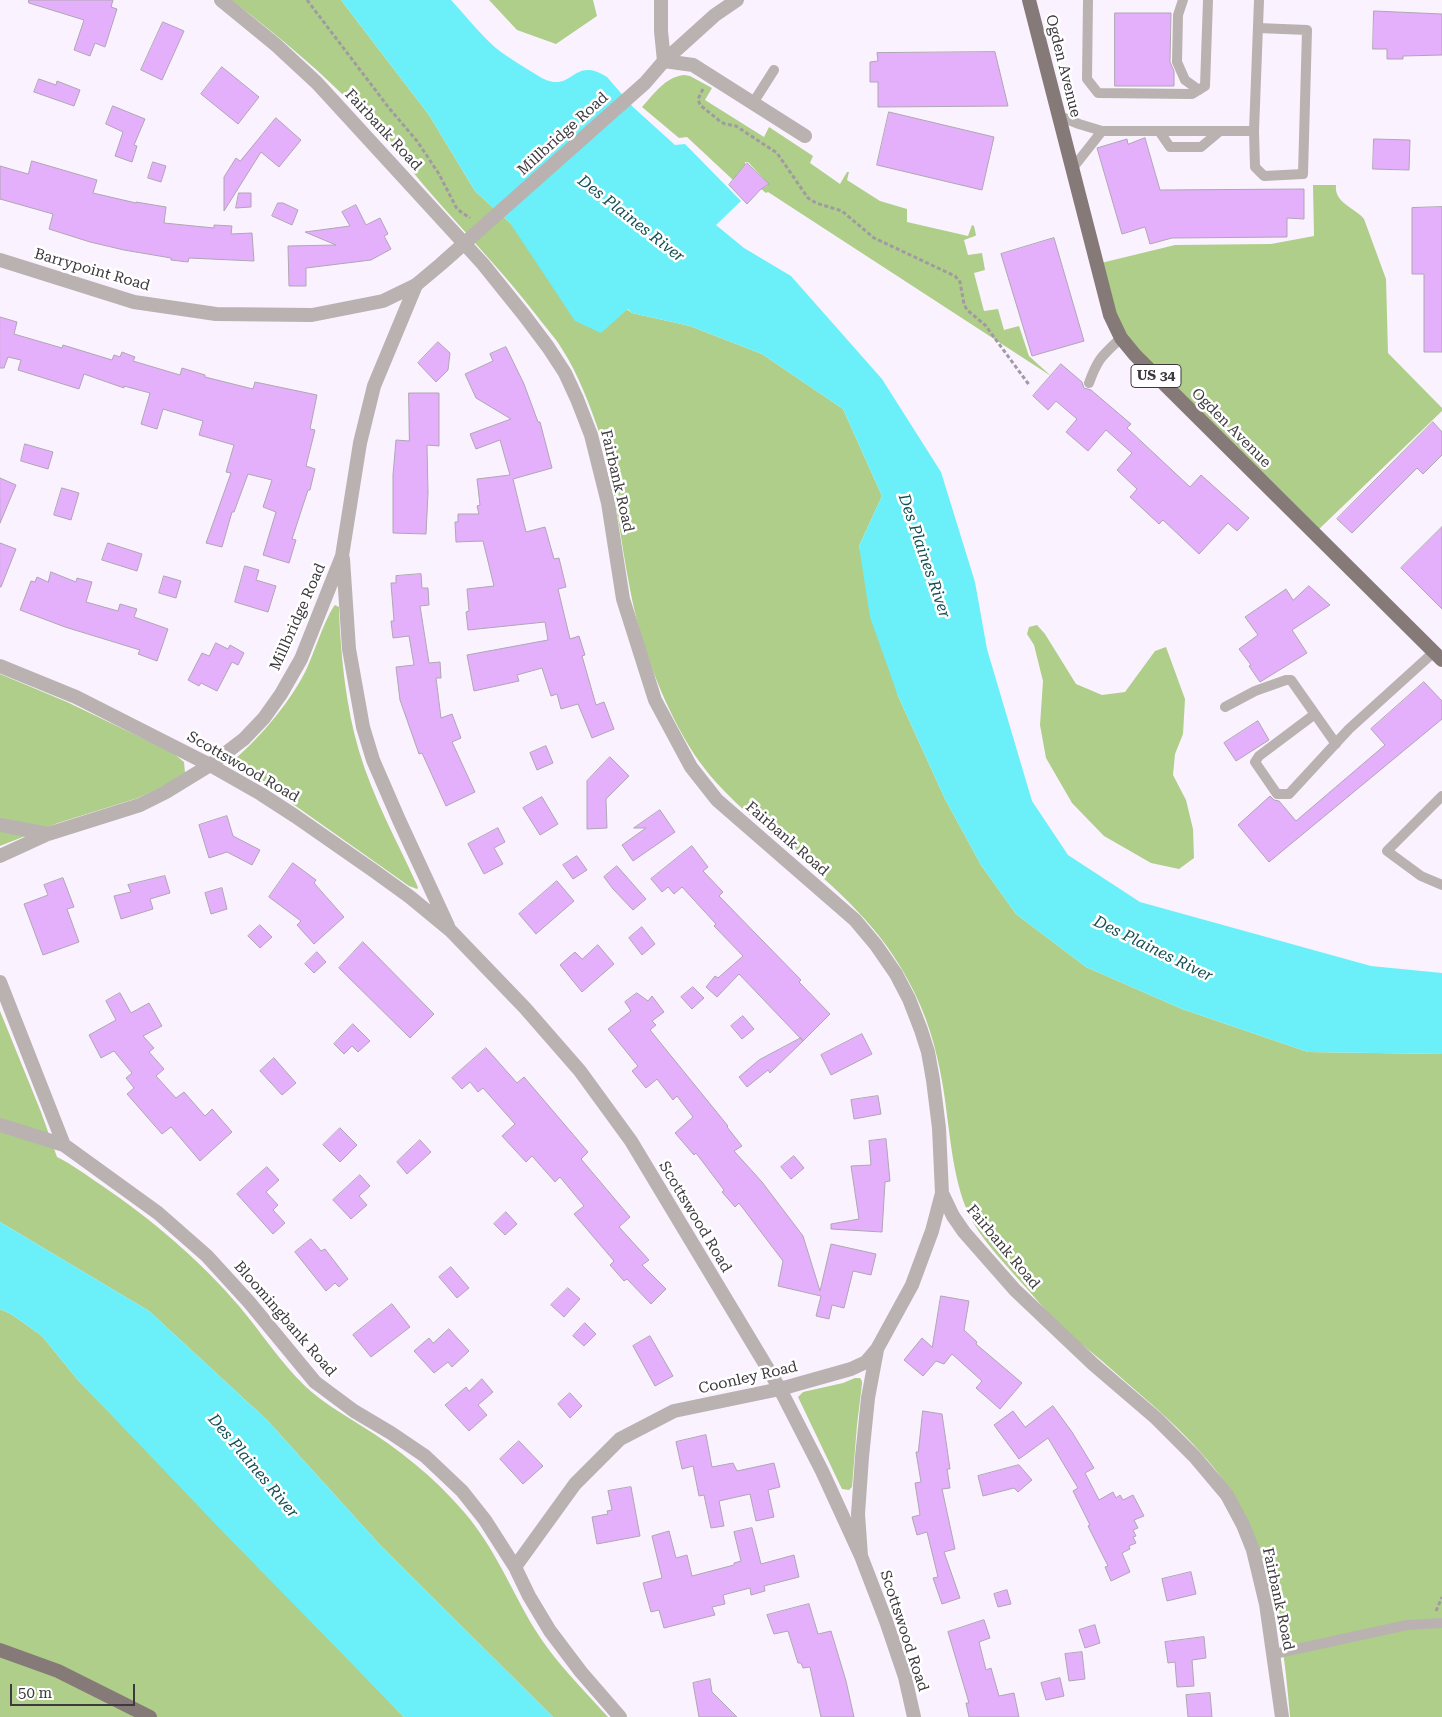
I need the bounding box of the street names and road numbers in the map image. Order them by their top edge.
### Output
street label: Ogden Avenue [1042,13,1084,119]
street label: Fairbank Road [341,86,425,174]
street label: Millbridge Road [514,89,612,179]
street label: Barrypoint Road [32,245,152,295]
road number: US 34 [1131,364,1181,388]
street label: Ogden Avenue [1187,384,1275,472]
street label: Fairbank Road [596,428,638,534]
street label: Millbridge Road [266,561,330,673]
street label: Scottswood Road [184,728,302,806]
street label: Fairbank Road [742,798,832,880]
street label: Scottswood Road [655,1158,735,1276]
street label: Fairbank Road [962,1201,1044,1293]
street label: Bloomingbank Road [230,1258,340,1380]
street label: Coonley Road [697,1358,799,1398]
street label: Fairbank Road [1258,1546,1298,1652]
street label: Scottswood Road [876,1568,932,1694]

